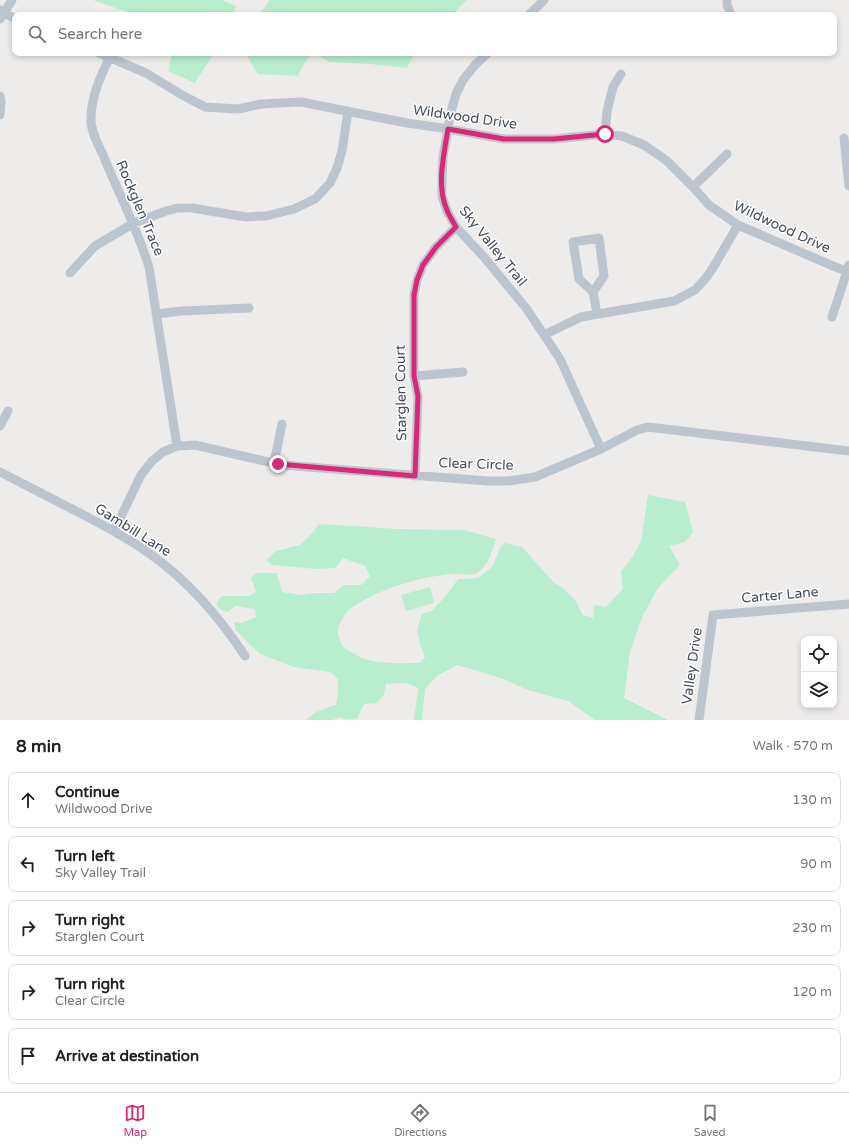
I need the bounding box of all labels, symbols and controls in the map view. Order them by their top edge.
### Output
search box [12,12,837,56]
icon: search [26,23,48,45]
text: Search here [58,25,142,43]
street label: Wildwood Drive [412,101,518,133]
route start [596,125,614,143]
street label: Rockglen Trace [112,158,168,258]
street label: Wildwood Drive [731,197,833,257]
street label: Sky Valley Trail [456,203,530,289]
street label: Starglen Court [392,344,410,441]
street label: Clear Circle [438,454,514,474]
route end [269,455,287,473]
street label: Gambill Lane [92,500,174,560]
street label: Carter Lane [741,583,819,607]
street label: Valley Drive [678,626,706,705]
map controls [801,636,837,708]
button: locate [801,636,837,672]
button: layers [801,672,837,708]
text: 8 min [16,736,61,757]
text: Walk · 570 m [753,738,833,754]
text: Continue [55,783,119,801]
icon: ahead [17,789,39,811]
text: 130 m [792,792,832,808]
text: Wildwood Drive [55,801,152,817]
text: Turn left [55,847,115,865]
icon: left [17,853,39,875]
text: 90 m [800,856,832,872]
text: Sky Valley Trail [55,865,146,881]
text: Turn right [55,911,125,929]
icon: right [17,917,39,939]
text: 230 m [792,920,832,936]
text: Starglen Court [55,929,144,945]
text: Turn right [55,975,125,993]
icon: right [17,981,39,1003]
text: 120 m [792,984,832,1000]
text: Clear Circle [55,993,125,1009]
icon: arrive [17,1045,39,1067]
text: Arrive at destination [55,1047,199,1065]
tab: Map [123,1102,147,1139]
tab: Directions [394,1102,447,1139]
tab: Saved [694,1102,726,1139]

